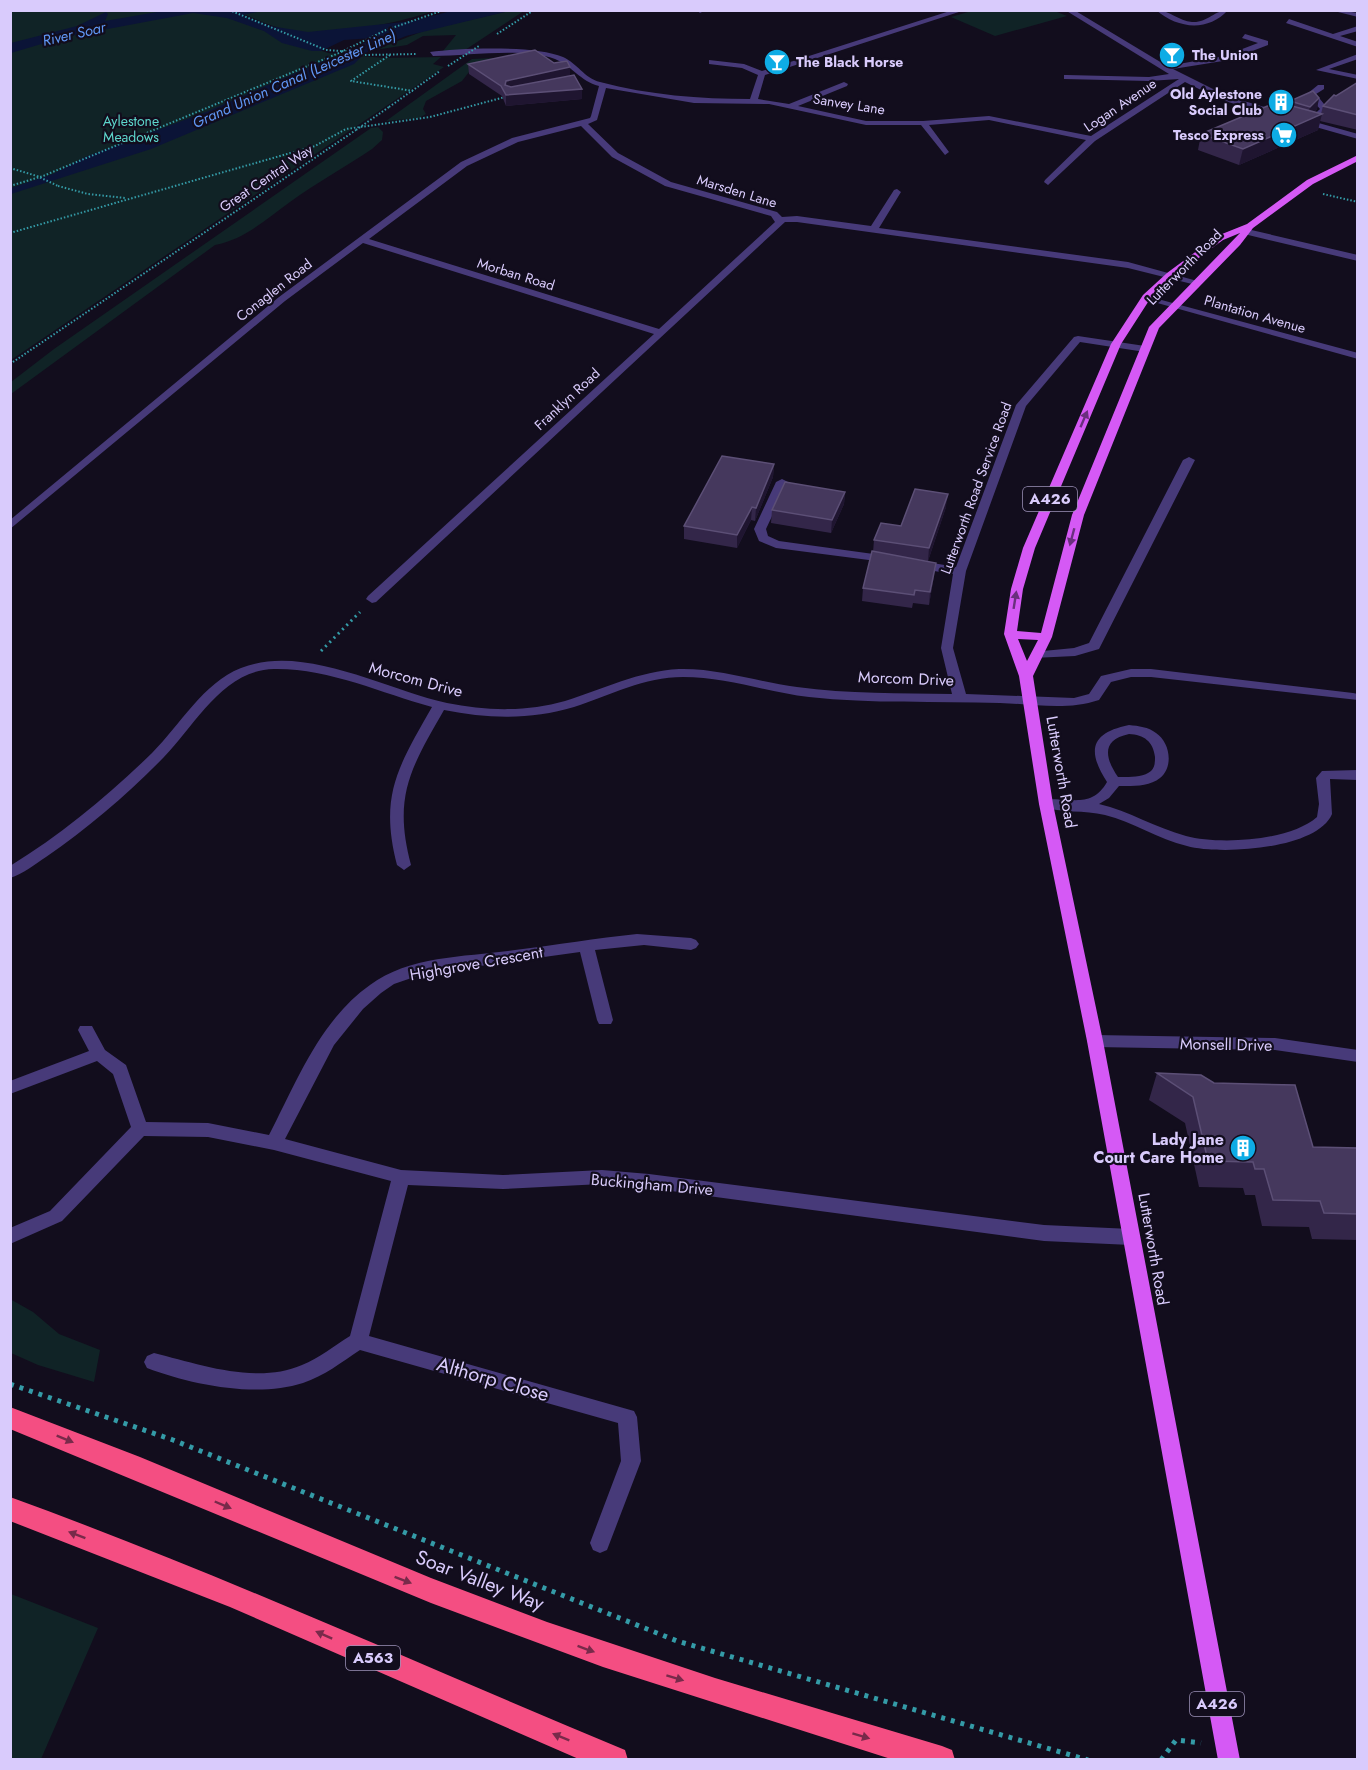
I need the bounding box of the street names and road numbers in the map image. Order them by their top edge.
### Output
street label: Logan Avenue [1080,73,1160,137]
street label: Sanvey Lane [812,88,886,120]
street label: Great Central Way [215,139,317,217]
street label: Marsden Lane [694,169,780,213]
street label: Lutterworth Road [1142,225,1226,309]
street label: Morban Road [475,253,557,295]
street label: Conaglen Road [232,254,316,326]
street label: Plantation Avenue [1202,290,1308,338]
street label: Franklyn Road [530,363,604,435]
street label: Lutterworth Road Service Road [936,399,1016,577]
road number: A426 [1023,487,1077,511]
street label: Morcom Drive [366,656,465,703]
street label: Morcom Drive [858,665,954,692]
street label: Lutterworth Road [1040,714,1083,830]
street label: Highgrove Crescent [408,940,545,987]
street label: Monsell Drive [1180,1032,1272,1057]
street label: Buckingham Drive [590,1168,714,1201]
street label: Lutterworth Road [1132,1191,1175,1307]
street label: Althorp Close [433,1350,553,1409]
street label: Soar Valley Way [411,1543,548,1618]
road number: A563 [346,1646,400,1670]
road number: A426 [1190,1692,1244,1716]

